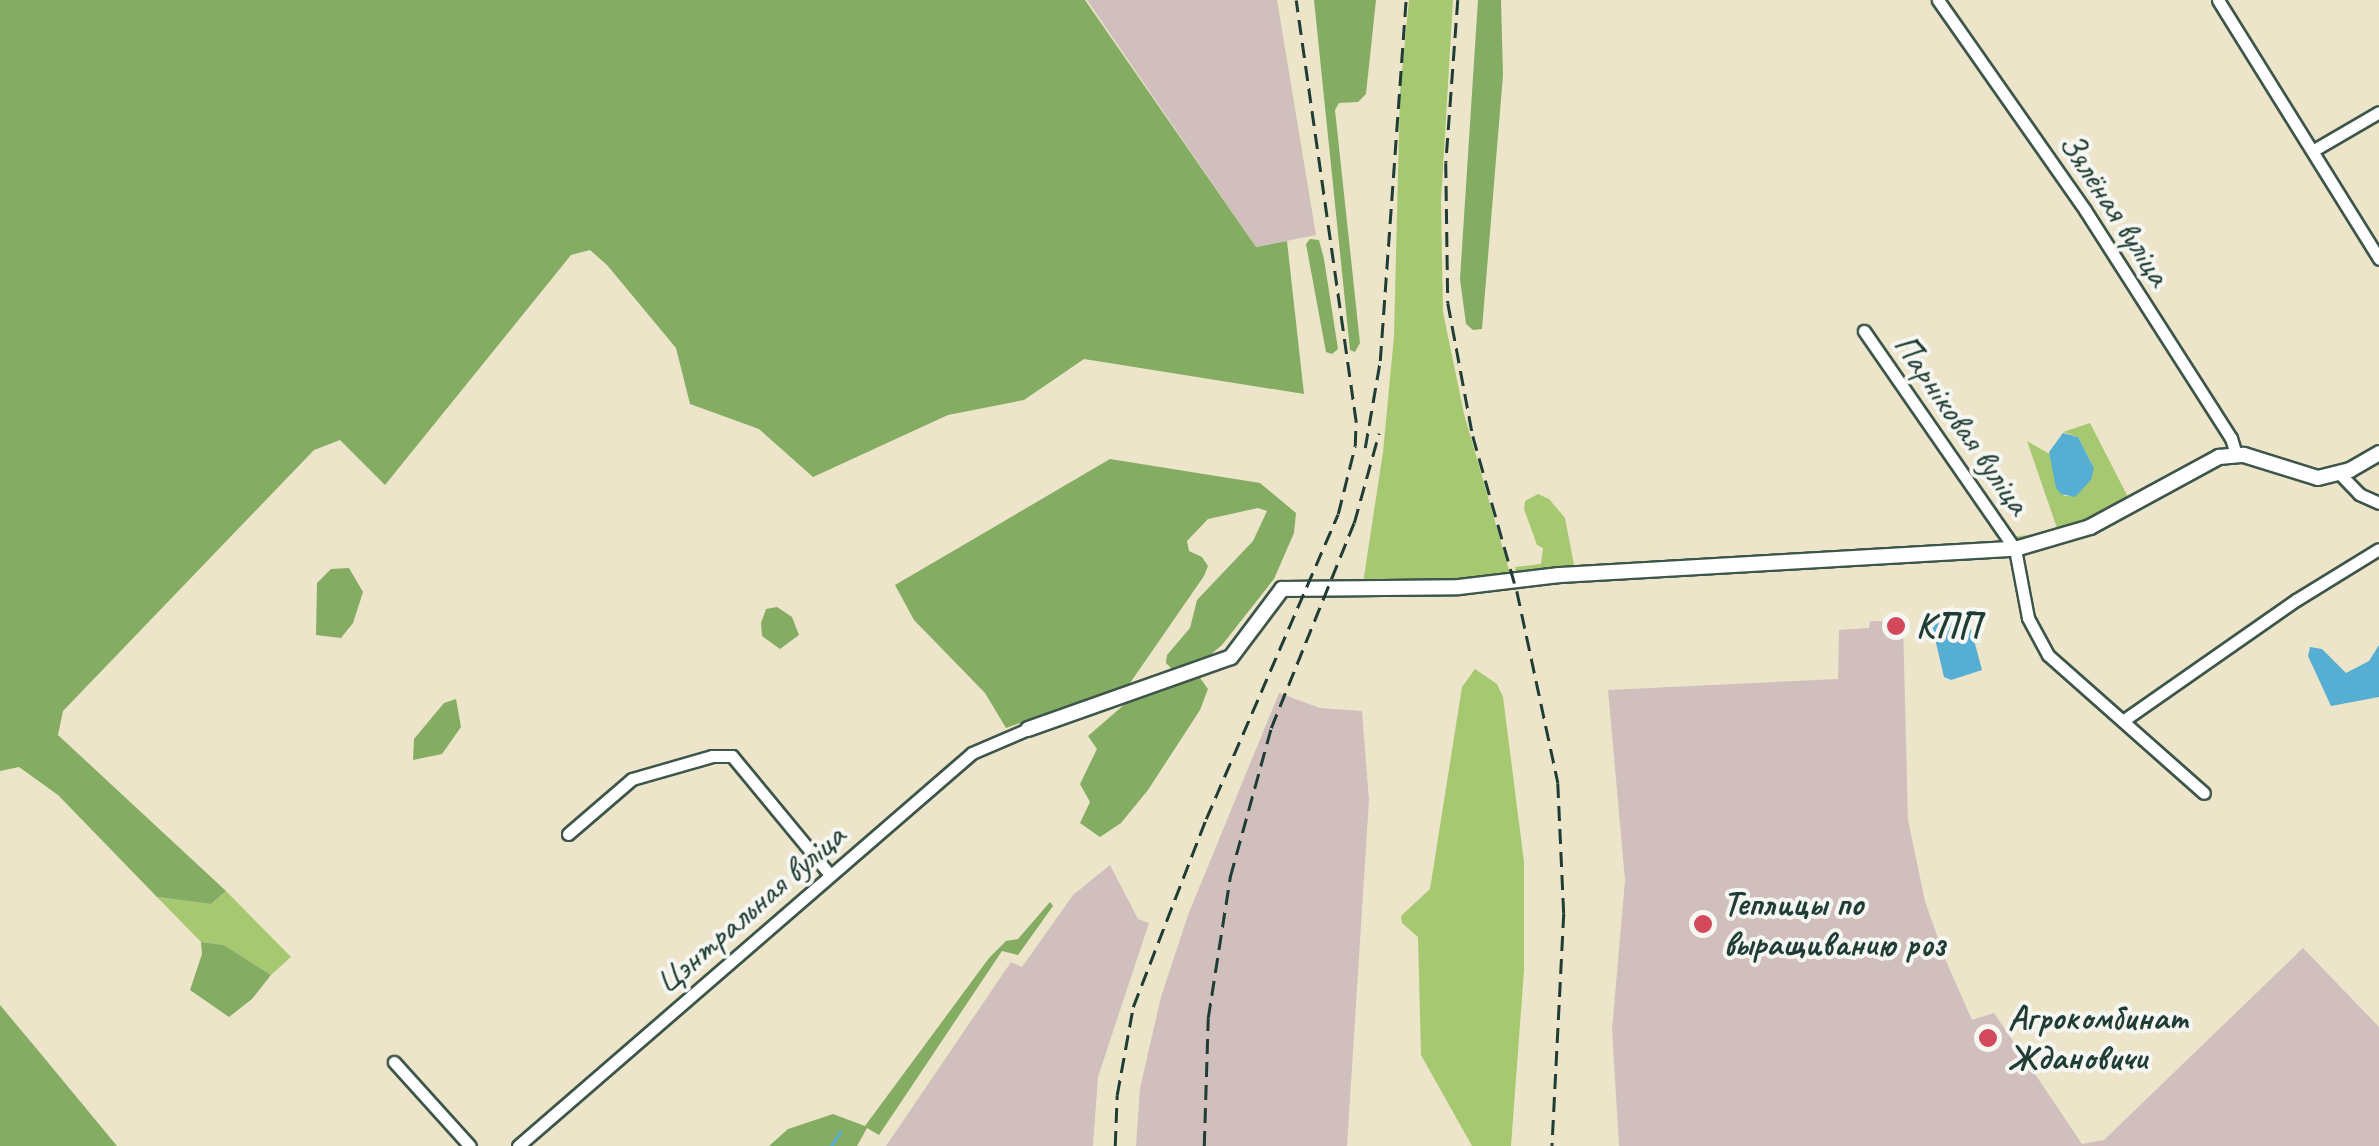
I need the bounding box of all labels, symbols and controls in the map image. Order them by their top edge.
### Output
street label: Зялёная вуліца [2050,125,2180,293]
street label: Парніковая вуліца [1885,326,2039,522]
place label: КПП [1916,605,1980,647]
marker: КПП [1885,615,1907,637]
street label: Цэнтральная вуліца [646,815,854,1003]
place label: Теплицы по выращиванию роз [1723,883,1942,965]
marker: Теплицы по выращиванию роз [1692,913,1714,935]
place label: Агрокомбинат Ждановичи [2008,997,2187,1079]
marker: Агрокомбинат Ждановичи [1977,1027,1999,1049]

